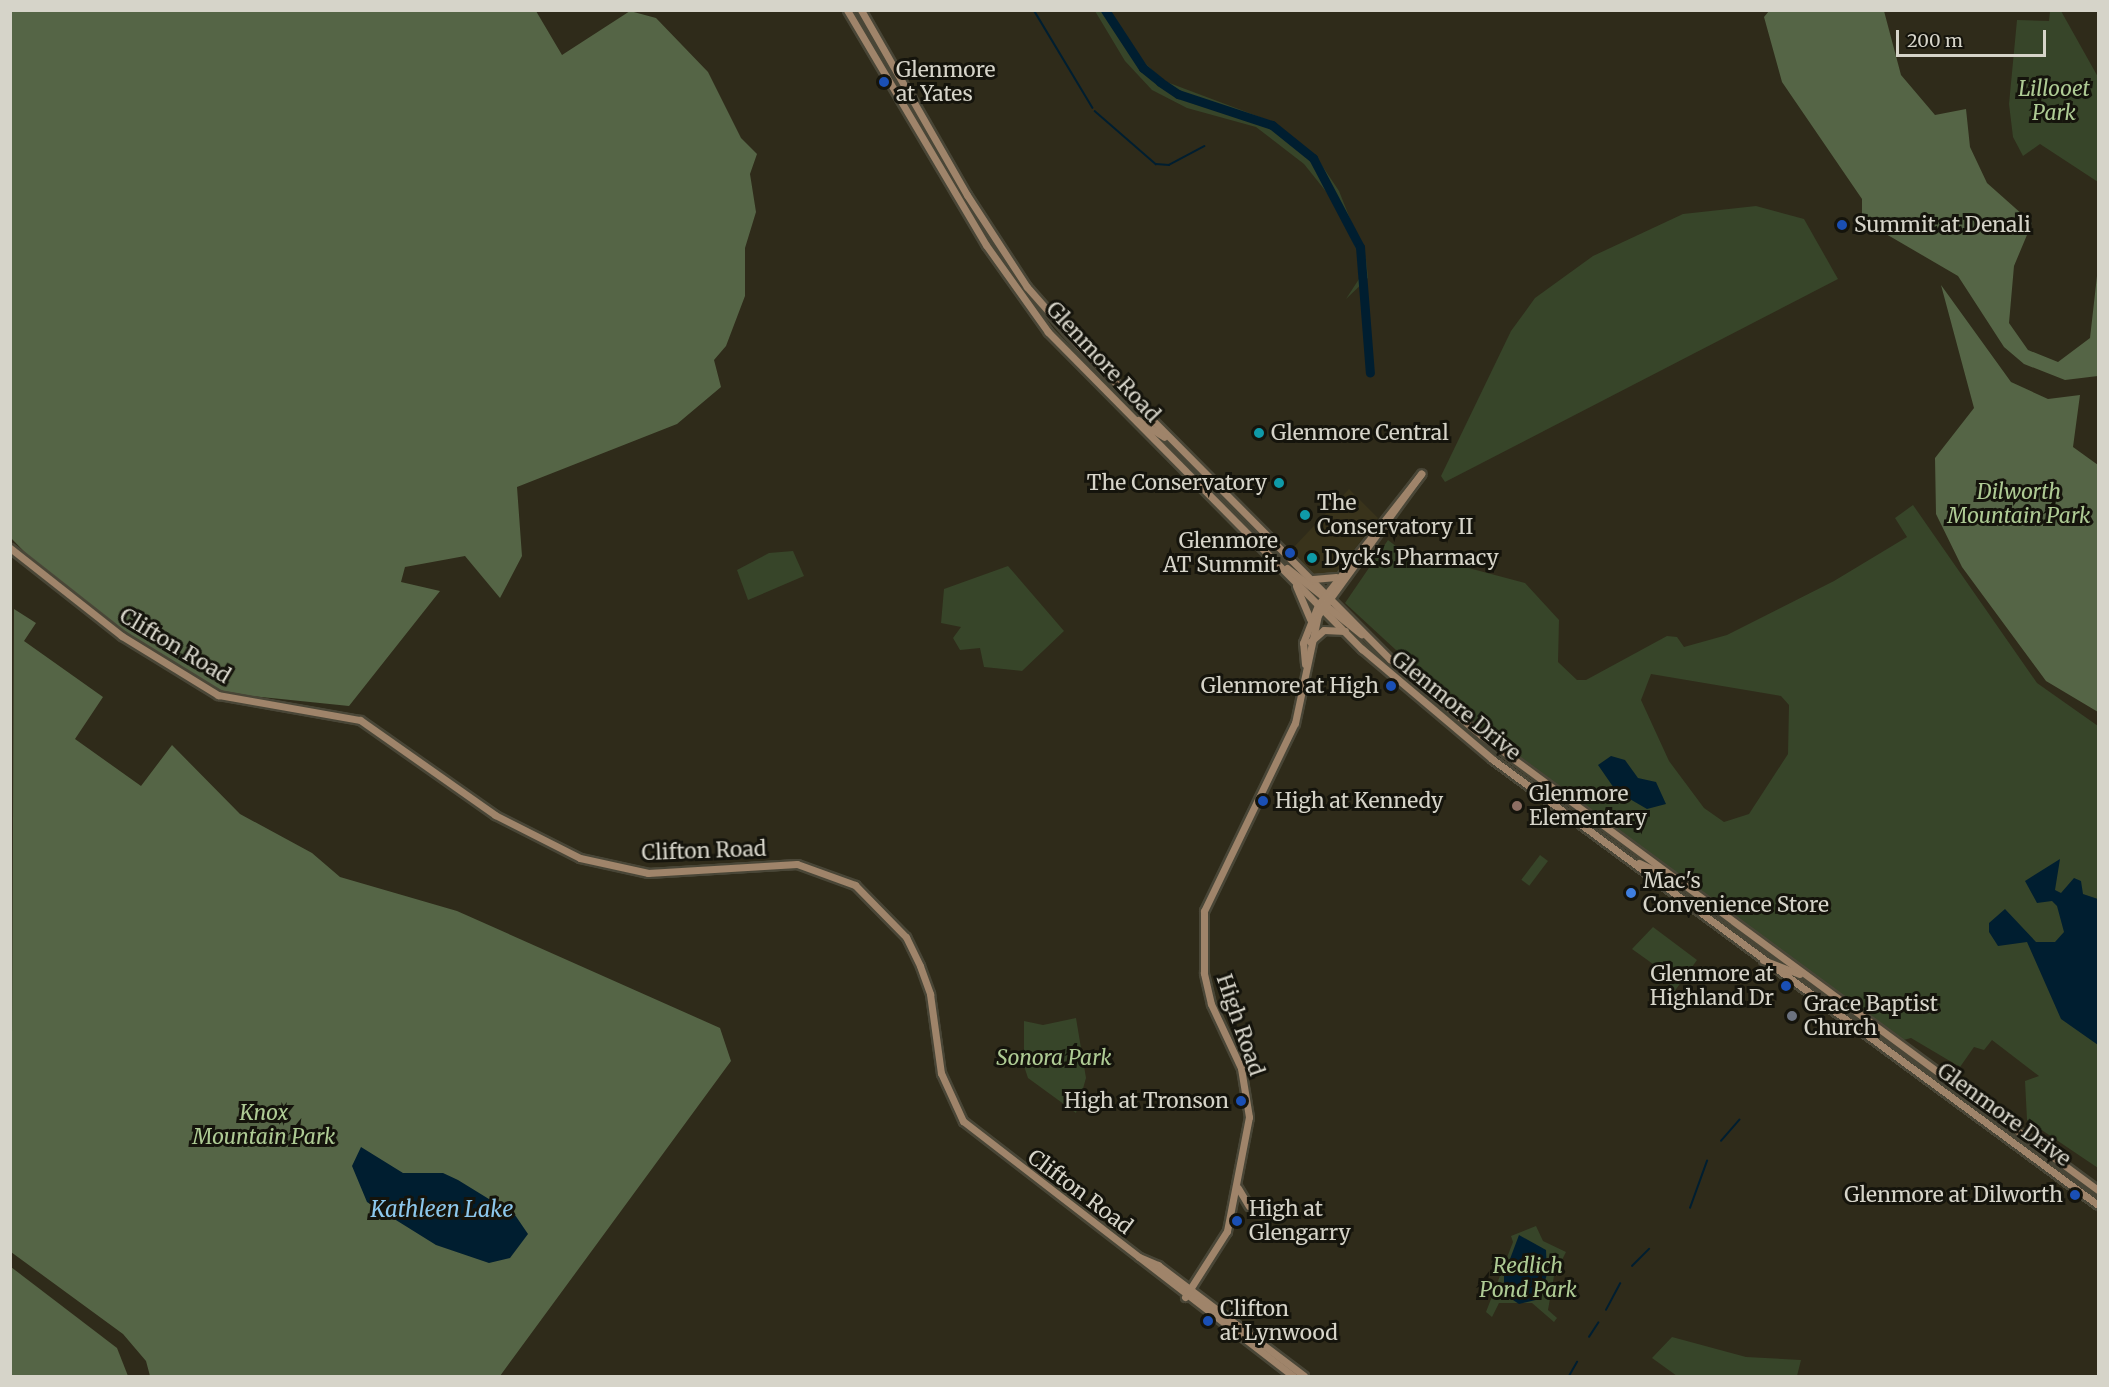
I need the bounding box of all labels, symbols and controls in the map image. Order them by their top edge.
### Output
scale bar [1899,18,2049,56]
text: 200 m [1907,29,1963,52]
place label: Glenmore at Yates [896,57,995,107]
marker: Glenmore at Yates [877,75,891,89]
park label: Lillooet Park [2018,76,2090,126]
place label: Summit at Denali [1854,212,2031,238]
marker: Summit at Denali [1835,218,1849,232]
street label: Glenmore Road [1041,297,1165,427]
place label: Glenmore Central [1271,420,1449,446]
marker: Glenmore Central [1252,426,1266,440]
place label: The Conservatory [1087,470,1267,496]
marker: The Conservatory [1272,476,1286,490]
park label: Dilworth Mountain Park [1948,479,2090,529]
place label: The Conservatory II [1317,490,1473,540]
marker: The Conservatory II [1298,508,1312,522]
place label: Glenmore AT Summit [1163,528,1278,578]
place label: Dyck's Pharmacy [1324,545,1499,571]
marker: Glenmore AT Summit [1283,546,1297,560]
marker: Dyck's Pharmacy [1305,551,1319,565]
street label: Clifton Road [115,603,235,689]
street label: Glenmore Drive [1386,646,1526,766]
place label: Glenmore at High [1201,673,1379,699]
marker: Glenmore at High [1384,679,1398,693]
place label: Glenmore Elementary [1529,781,1647,831]
place label: High at Kennedy [1275,788,1443,814]
marker: High at Kennedy [1256,794,1270,808]
marker: Glenmore Elementary [1510,799,1524,813]
street label: Clifton Road [641,836,767,866]
place label: Mac's Convenience Store [1643,868,1829,918]
marker: Mac's Convenience Store [1624,886,1638,900]
place label: Glenmore at Highland Dr [1650,961,1774,1011]
street label: High Road [1211,971,1269,1079]
marker: Glenmore at Highland Dr [1779,979,1793,993]
place label: Grace Baptist Church [1804,991,1938,1041]
marker: Grace Baptist Church [1785,1009,1799,1023]
park label: Sonora Park [996,1045,1112,1071]
street label: Glenmore Drive [1932,1058,2076,1172]
place label: High at Tronson [1064,1088,1229,1114]
marker: High at Tronson [1234,1094,1248,1108]
park label: Knox Mountain Park [193,1100,335,1150]
street label: Clifton Road [1023,1144,1137,1240]
place label: Glenmore at Dilworth [1844,1182,2063,1208]
marker: Glenmore at Dilworth [2068,1188,2082,1202]
place label: High at Glengarry [1249,1196,1351,1246]
water label: Kathleen Lake [371,1197,513,1223]
marker: High at Glengarry [1230,1214,1244,1228]
park label: Redlich Pond Park [1479,1253,1577,1303]
place label: Clifton at Lynwood [1220,1296,1338,1346]
marker: Clifton at Lynwood [1201,1314,1215,1328]

